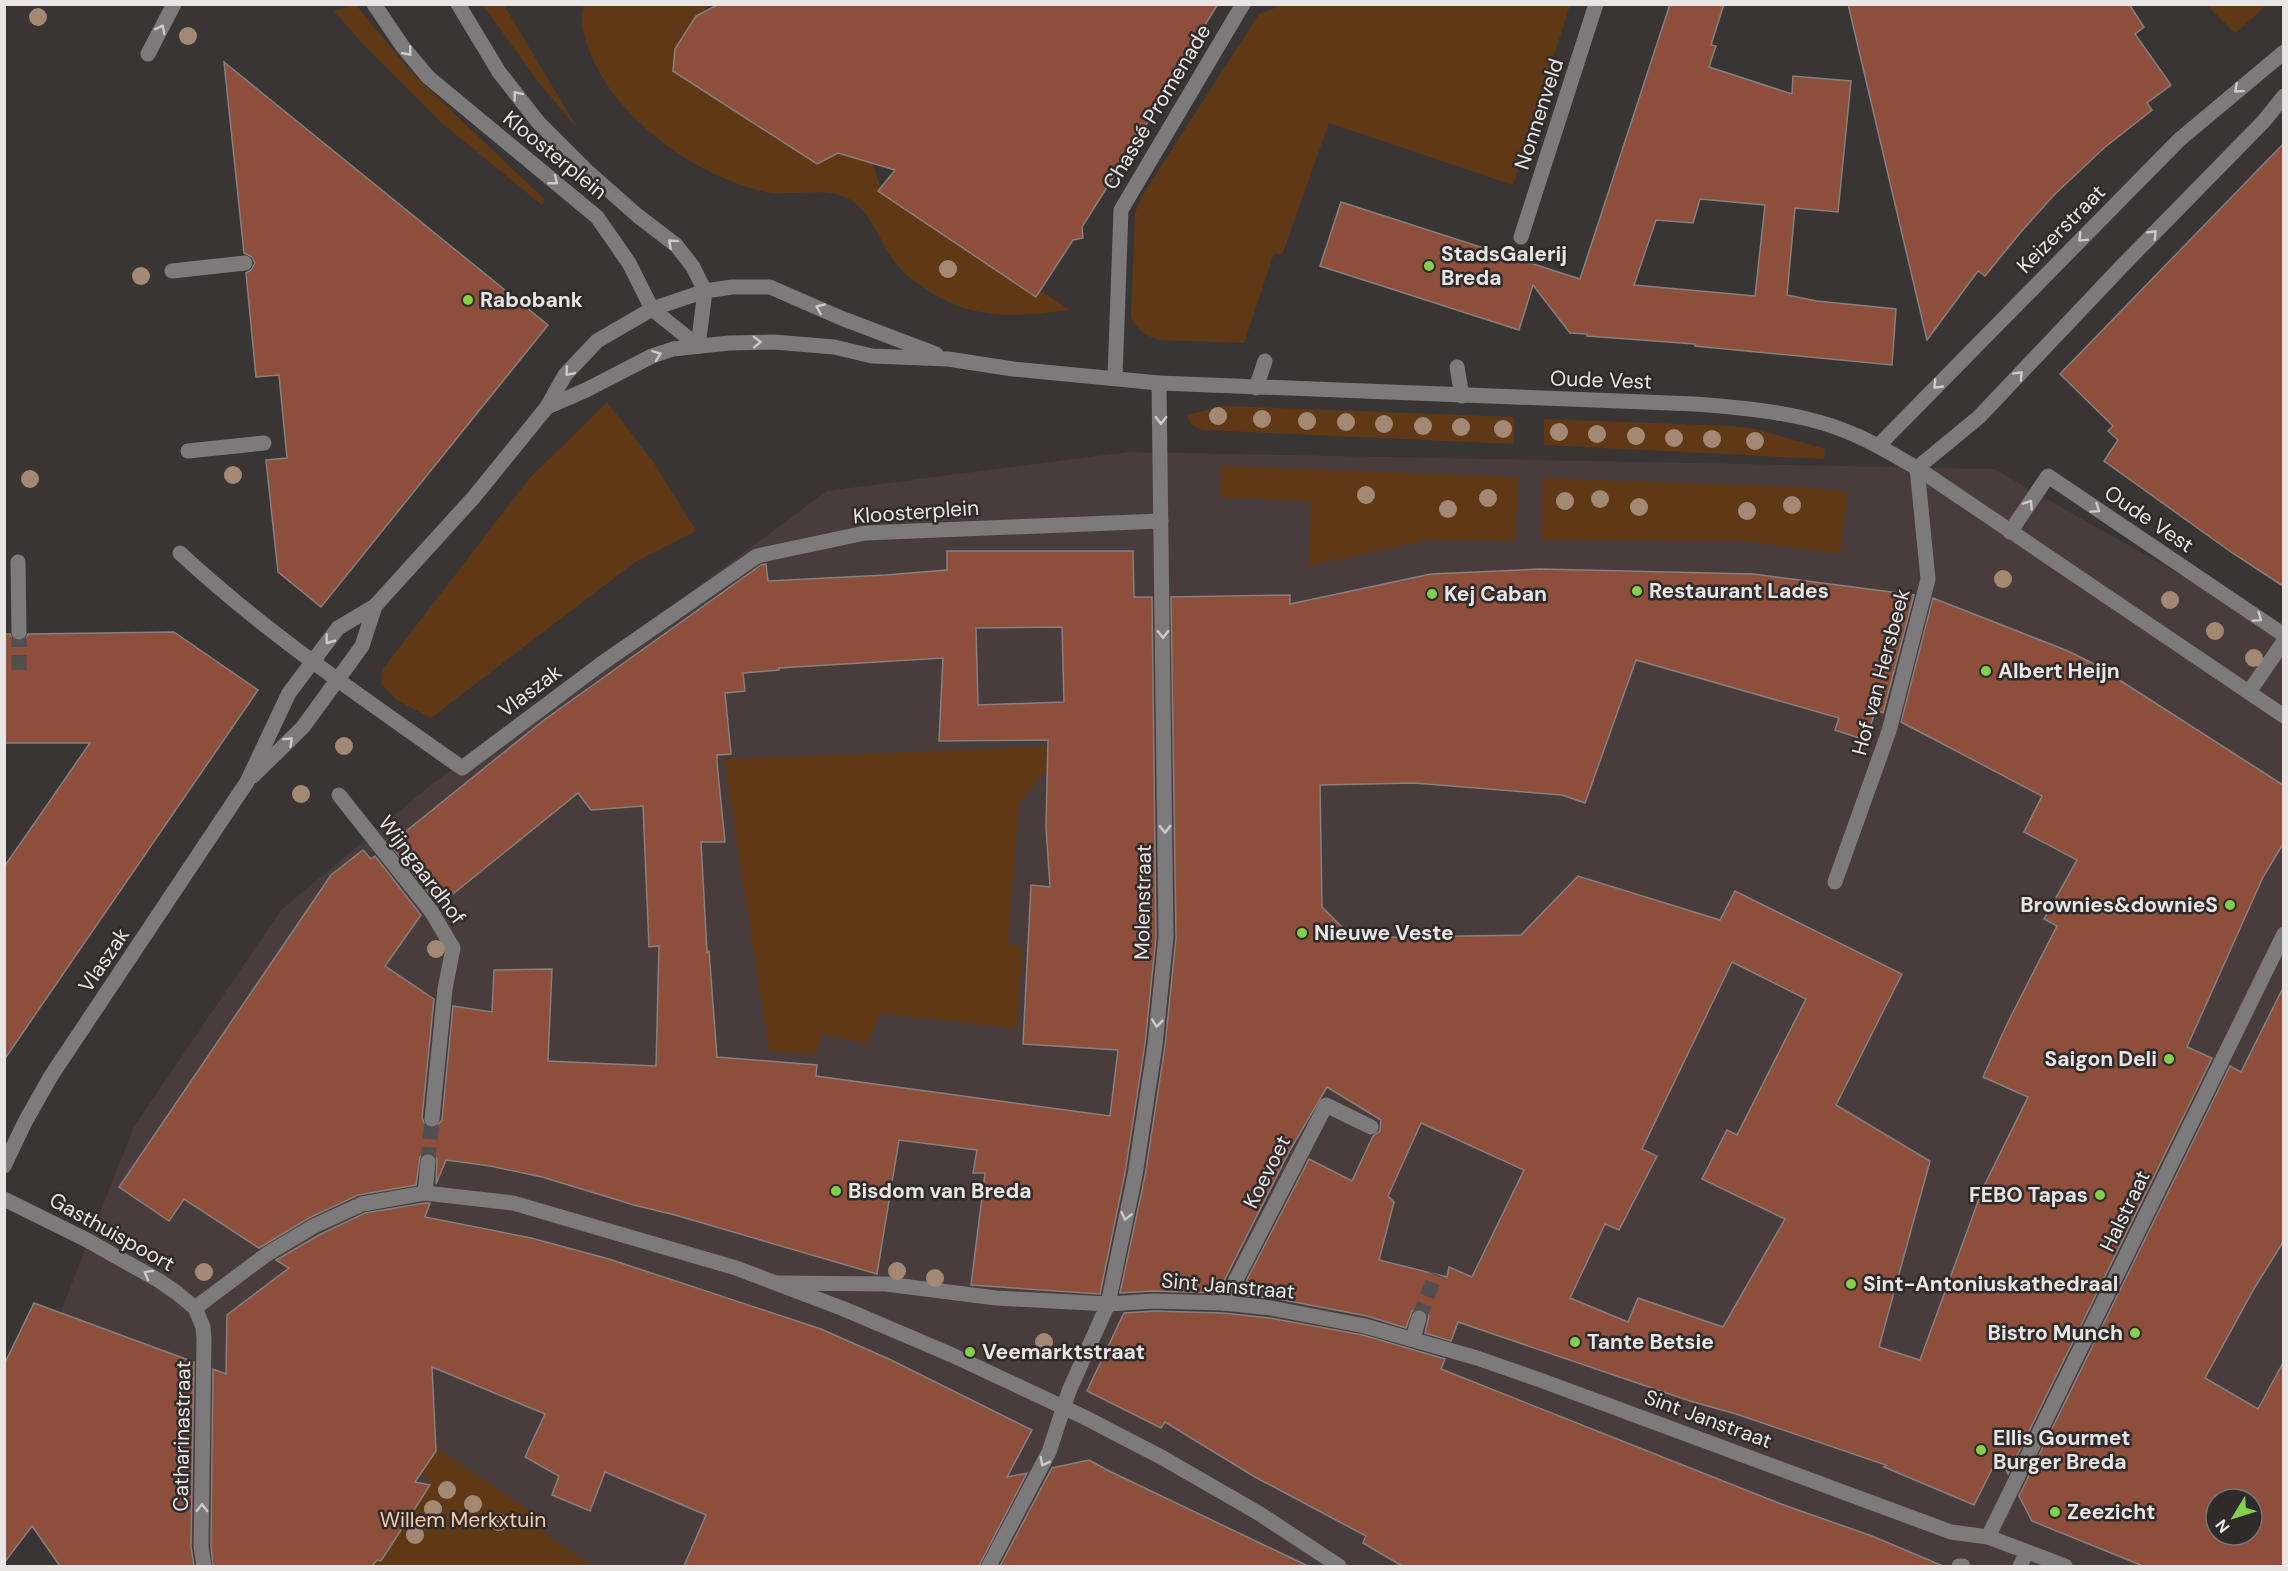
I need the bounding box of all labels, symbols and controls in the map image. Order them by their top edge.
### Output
street label: Chassé Promenade [1096,19,1218,195]
one-way arrow [154,25,165,36]
one-way arrow [400,46,411,57]
street label: Nonnenveld [1508,55,1570,173]
one-way arrow [2234,81,2245,92]
one-way arrow [513,90,524,101]
street label: Kloosterplein [497,104,613,206]
one-way arrow [547,173,558,184]
street label: Keizerstraat [2011,179,2111,279]
one-way arrow [2146,230,2157,241]
one-way arrow [2078,231,2089,241]
one-way arrow [668,239,679,250]
place label: StadsGalerij Breda [1441,240,1567,292]
marker: StadsGalerij Breda [1422,259,1436,273]
place label: Rabobank [480,286,583,314]
marker: Rabobank [461,293,475,307]
one-way arrow [815,303,826,315]
one-way arrow [752,336,761,349]
one-way arrow [650,350,661,362]
street label: Oude Vest [1550,364,1652,396]
one-way arrow [565,365,576,376]
one-way arrow [2012,371,2023,382]
one-way arrow [1933,378,1944,388]
one-way arrow [1155,416,1167,425]
street label: Oude Vest [2099,479,2199,559]
street label: Kloosterplein [852,494,980,530]
one-way arrow [2022,500,2033,511]
one-way arrow [2090,502,2101,513]
place label: Restaurant Lades [1649,577,1829,605]
place label: Kej Caban [1444,580,1547,608]
marker: Restaurant Lades [1630,584,1644,598]
street label: Hof van Hersbeek [1845,585,1917,758]
marker: Kej Caban [1425,587,1439,601]
one-way arrow [2251,611,2262,622]
one-way arrow [1157,629,1169,638]
one-way arrow [325,633,336,644]
place label: Albert Heijn [1998,657,2120,685]
street label: Vlaszak [493,658,568,724]
marker: Albert Heijn [1979,664,1993,678]
one-way arrow [281,738,292,749]
street label: Wijngaardhof [372,810,472,930]
one-way arrow [1159,824,1171,833]
street label: Molenstraat [1128,844,1158,960]
place label: Brownies&downieS [2020,891,2218,919]
marker: Brownies&downieS [2223,898,2237,912]
place label: Nieuwe Veste [1314,919,1454,947]
street label: Vlaszak [72,922,136,998]
marker: Nieuwe Veste [1295,926,1309,940]
one-way arrow [1151,1019,1164,1028]
place label: Saigon Deli [2045,1045,2157,1073]
marker: Saigon Deli [2162,1052,2176,1066]
street label: Koevoet [1237,1131,1297,1213]
street label: Halstraat [2093,1166,2157,1256]
place label: Bisdom van Breda [848,1177,1032,1205]
place label: FEBO Tapas [1969,1181,2088,1209]
marker: Bisdom van Breda [829,1184,843,1198]
street label: Gasthuispoort [44,1186,180,1278]
marker: FEBO Tapas [2093,1188,2107,1202]
one-way arrow [1120,1210,1133,1220]
street label: Sint Janstraat [1160,1266,1296,1306]
one-way arrow [144,1270,154,1281]
place label: Sint-Antoniuskathedraal [1863,1270,2118,1298]
marker: Sint-Antoniuskathedraal [1844,1277,1858,1291]
place label: Bistro Munch [1988,1319,2123,1347]
marker: Bistro Munch [2128,1326,2142,1340]
place label: Tante Betsie [1587,1328,1714,1356]
marker: Tante Betsie [1568,1335,1582,1349]
place label: Veemarktstraat [982,1338,1145,1366]
marker: Veemarktstraat [963,1345,977,1359]
street label: Catharinastraat [167,1360,197,1512]
street label: Sint Janstraat [1640,1383,1776,1455]
place label: Ellis Gourmet Burger Breda [1993,1424,2130,1476]
marker: Ellis Gourmet Burger Breda [1974,1443,1988,1457]
one-way arrow [1039,1456,1051,1467]
north arrow [2204,1487,2264,1547]
place label: Zeezicht [2067,1498,2155,1526]
one-way arrow [195,1504,208,1513]
marker: Zeezicht [2048,1505,2062,1519]
park label: Willem Merkxtuin [380,1506,546,1534]
text: N [2211,1515,2234,1537]

